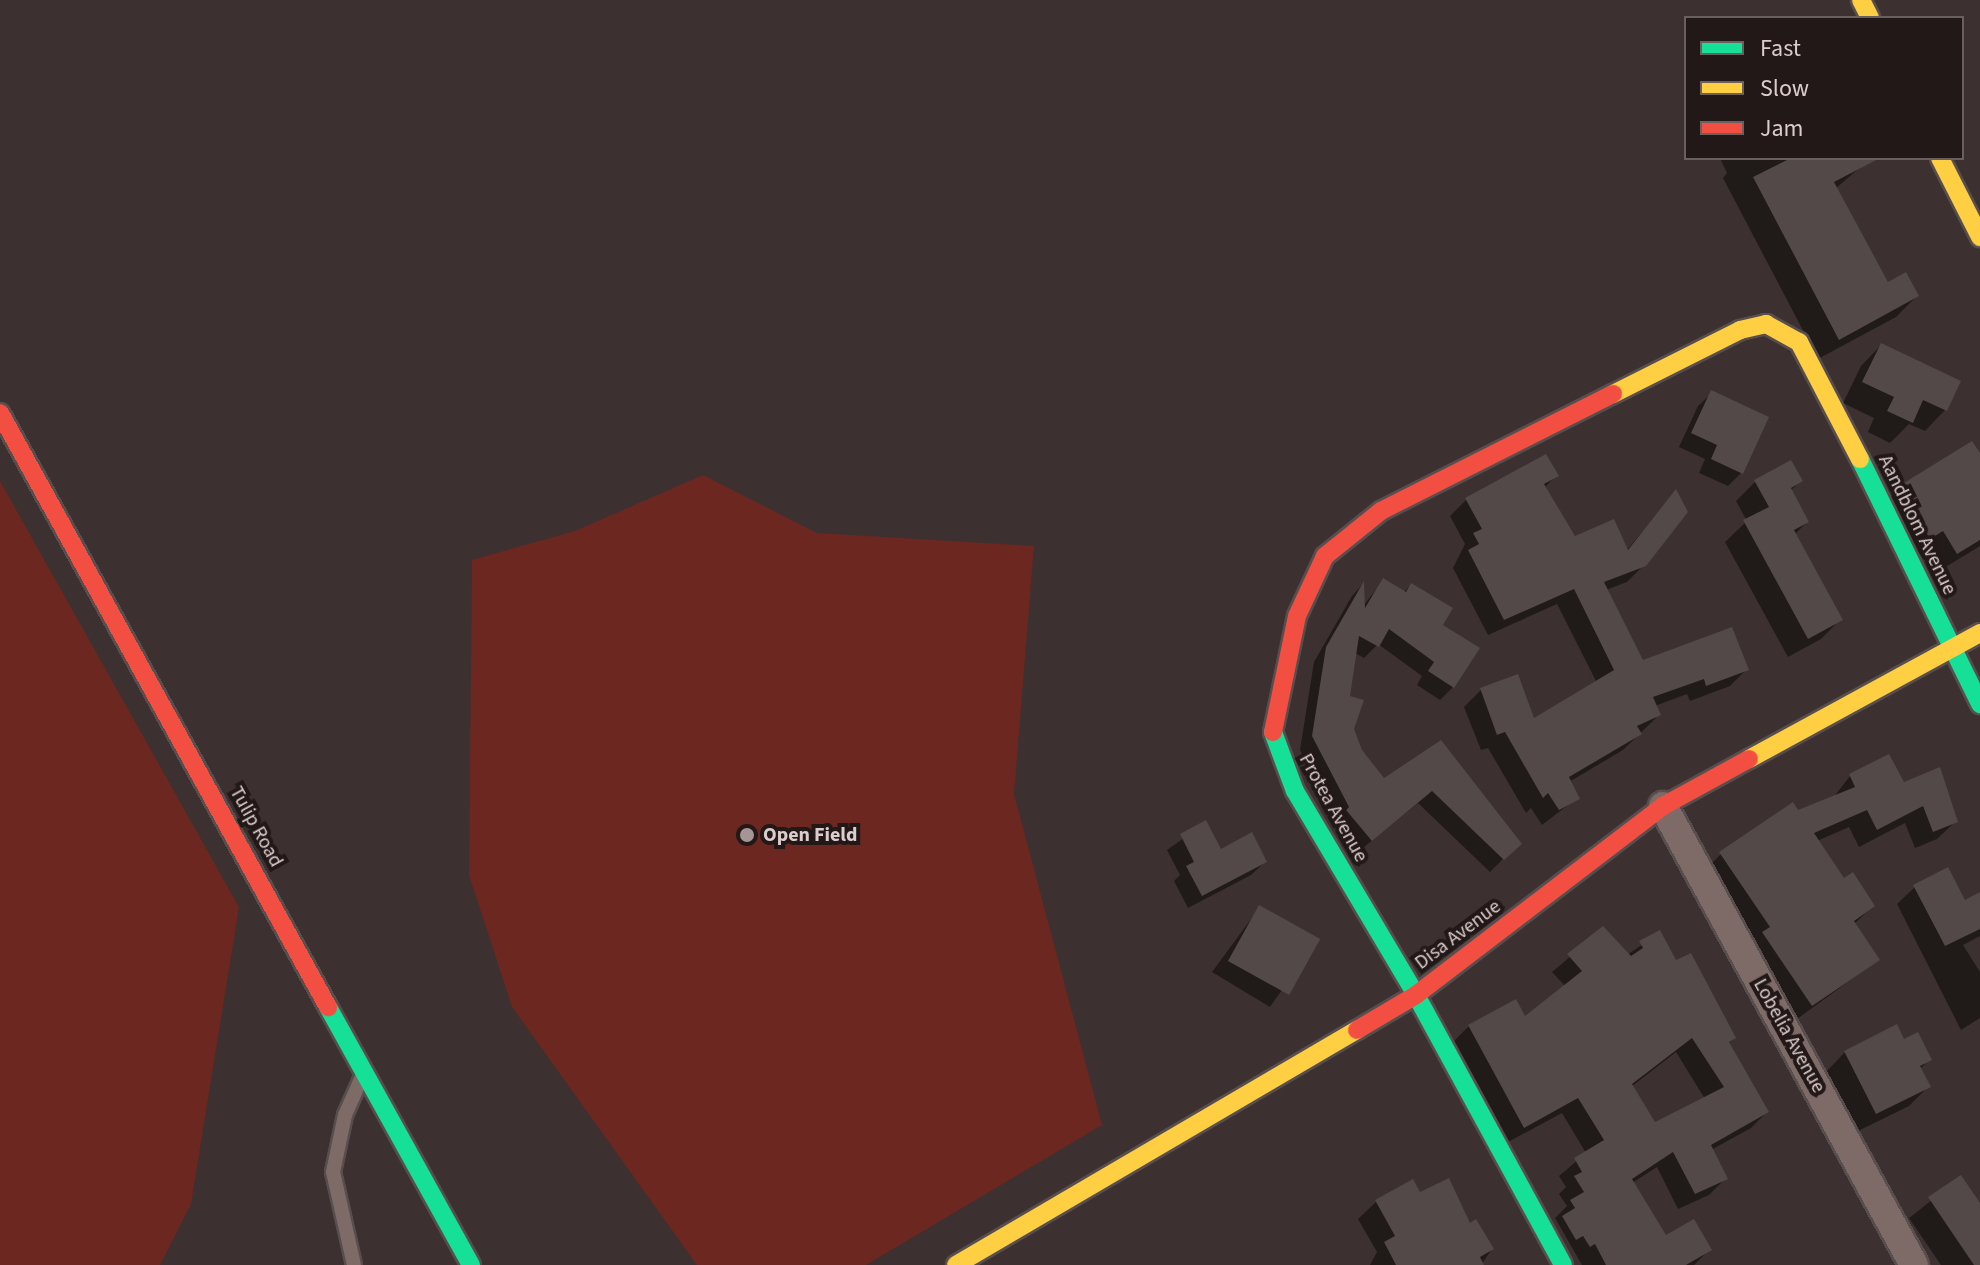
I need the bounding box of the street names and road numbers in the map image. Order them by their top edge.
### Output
street label: Aandblom Avenue [1873,451,1961,599]
street label: Protea Avenue [1293,750,1373,866]
street label: Tulip Road [224,782,288,872]
street label: Disa Avenue [1410,895,1506,975]
street label: Lobelia Avenue [1748,975,1830,1097]

